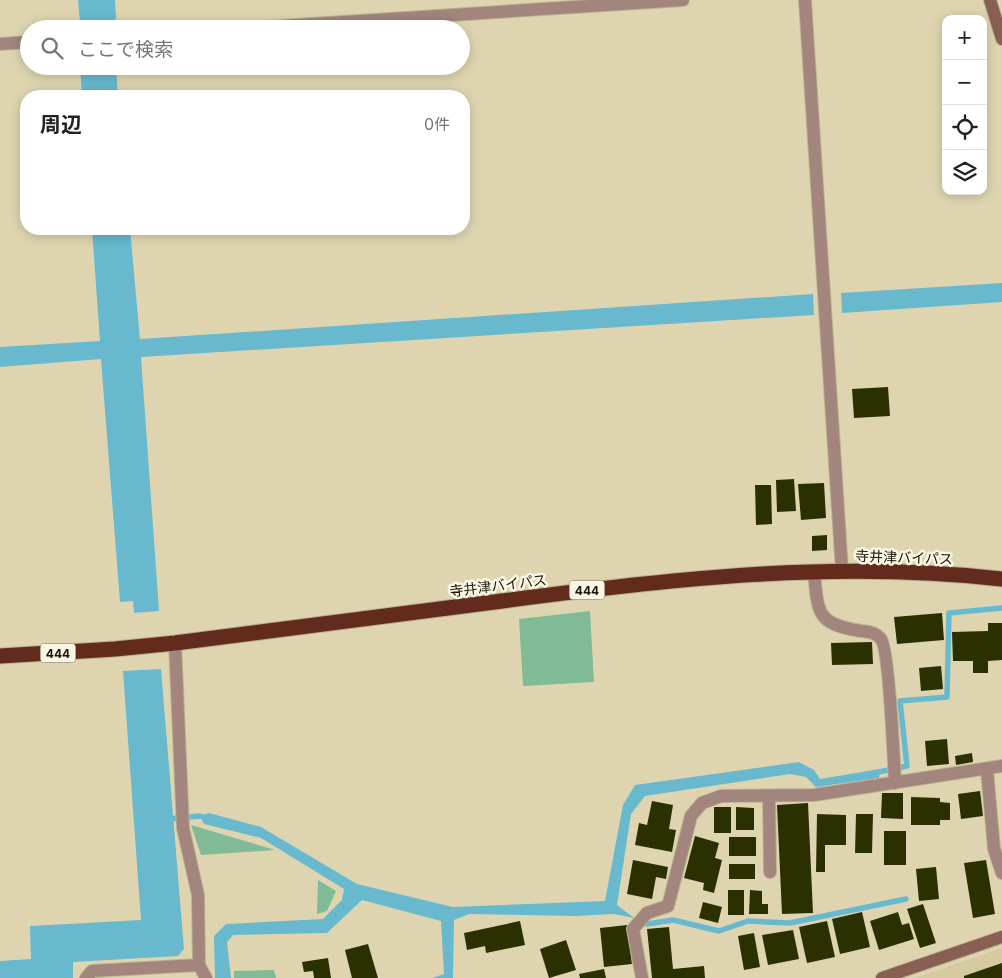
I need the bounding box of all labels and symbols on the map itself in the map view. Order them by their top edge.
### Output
street label: 寺井津バイパス [855,547,953,567]
street label: 寺井津バイパス [448,571,548,599]
road number: 444 [570,580,604,600]
road number: 444 [40,644,76,662]

